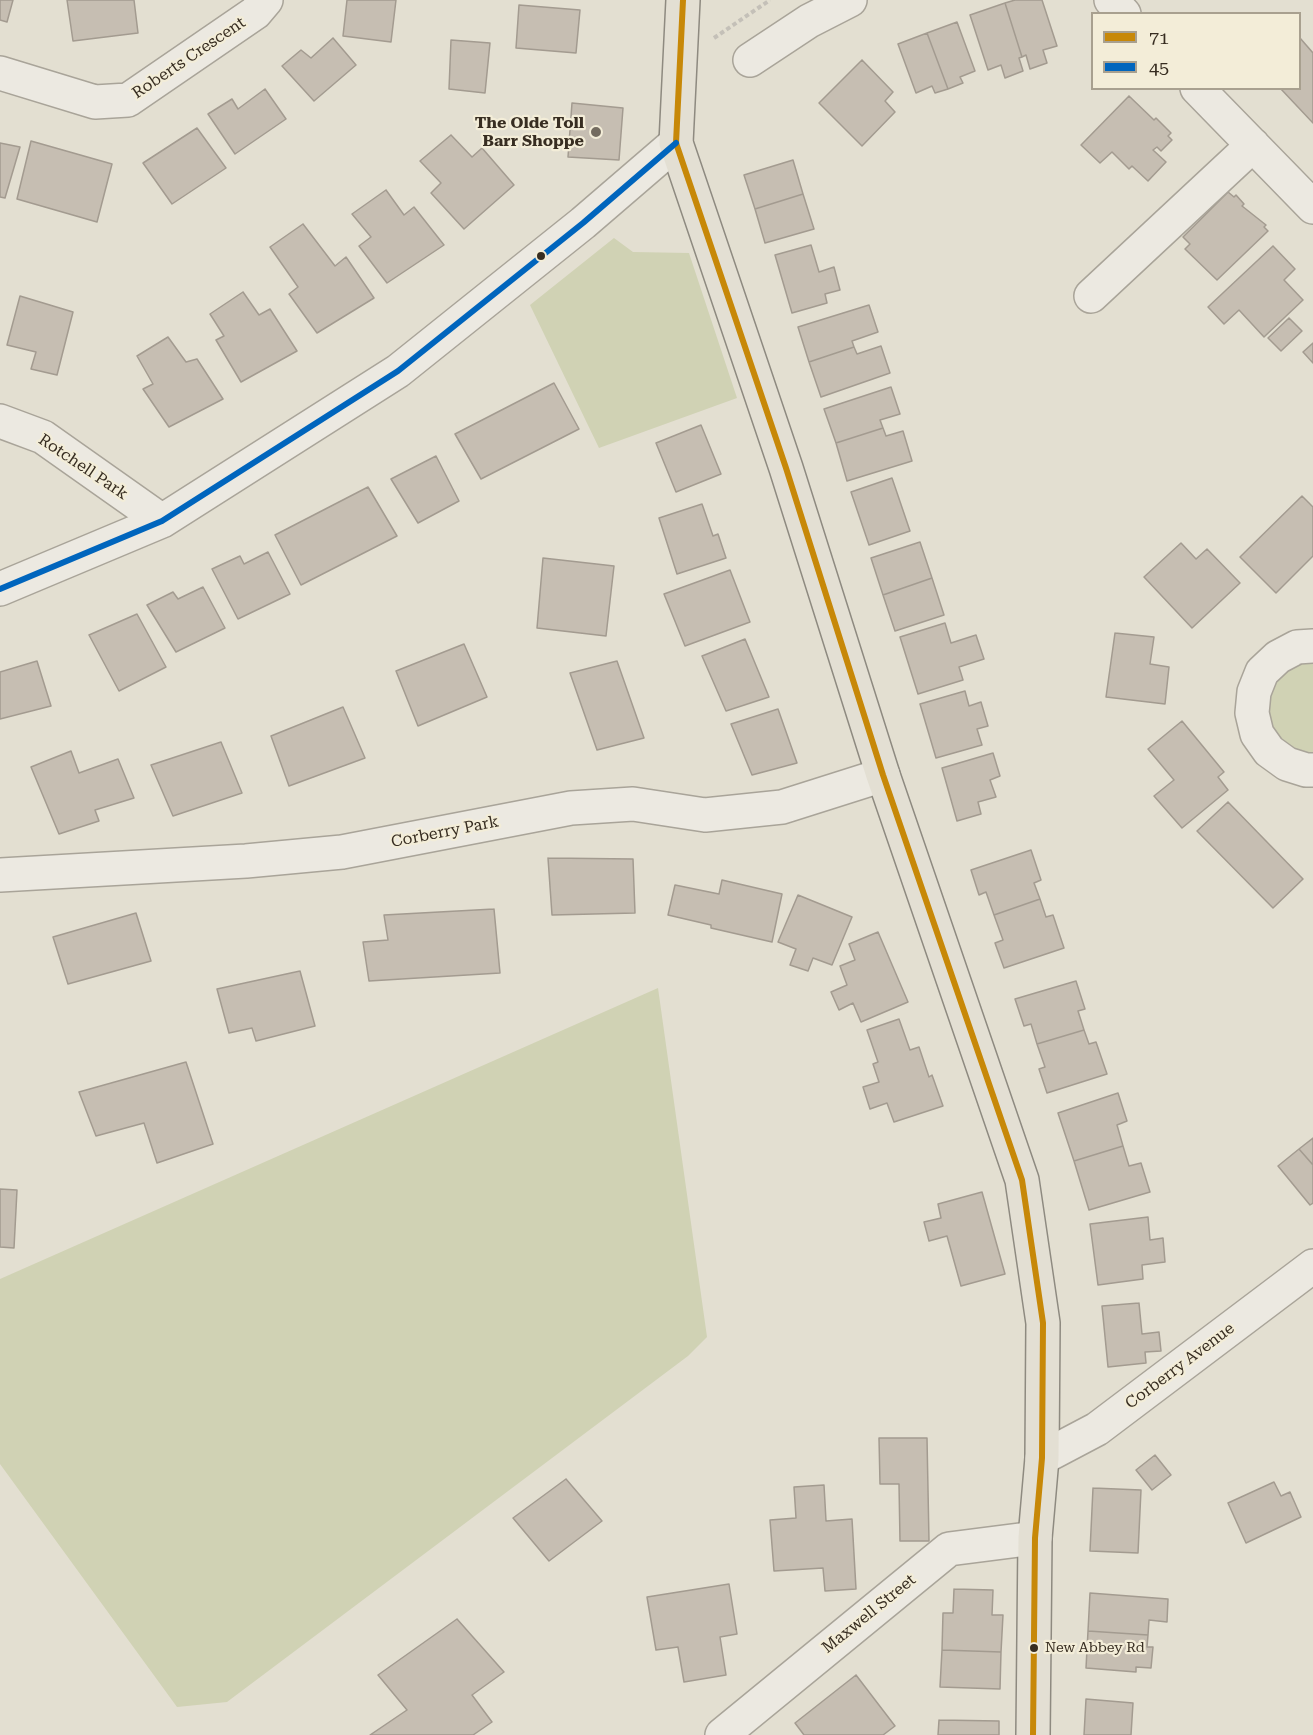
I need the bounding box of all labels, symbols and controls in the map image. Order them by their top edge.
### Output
legend [1091,12,1301,90]
street label: Roberts Crescent [129,13,249,103]
text: 71 [1149,27,1169,48]
text: 45 [1149,57,1169,78]
place label: The Olde Toll Barr Shoppe [475,113,584,151]
marker: The Olde Toll Barr Shoppe [589,125,603,139]
unlabelled marker [535,250,547,262]
street label: Rotchell Park [35,430,131,504]
street label: Corberry Park [390,812,500,852]
street label: Corberry Avenue [1122,1319,1238,1413]
street label: Maxwell Street [818,1570,920,1658]
place label: New Abbey Rd [1045,1640,1145,1656]
marker: New Abbey Rd [1028,1642,1040,1654]

